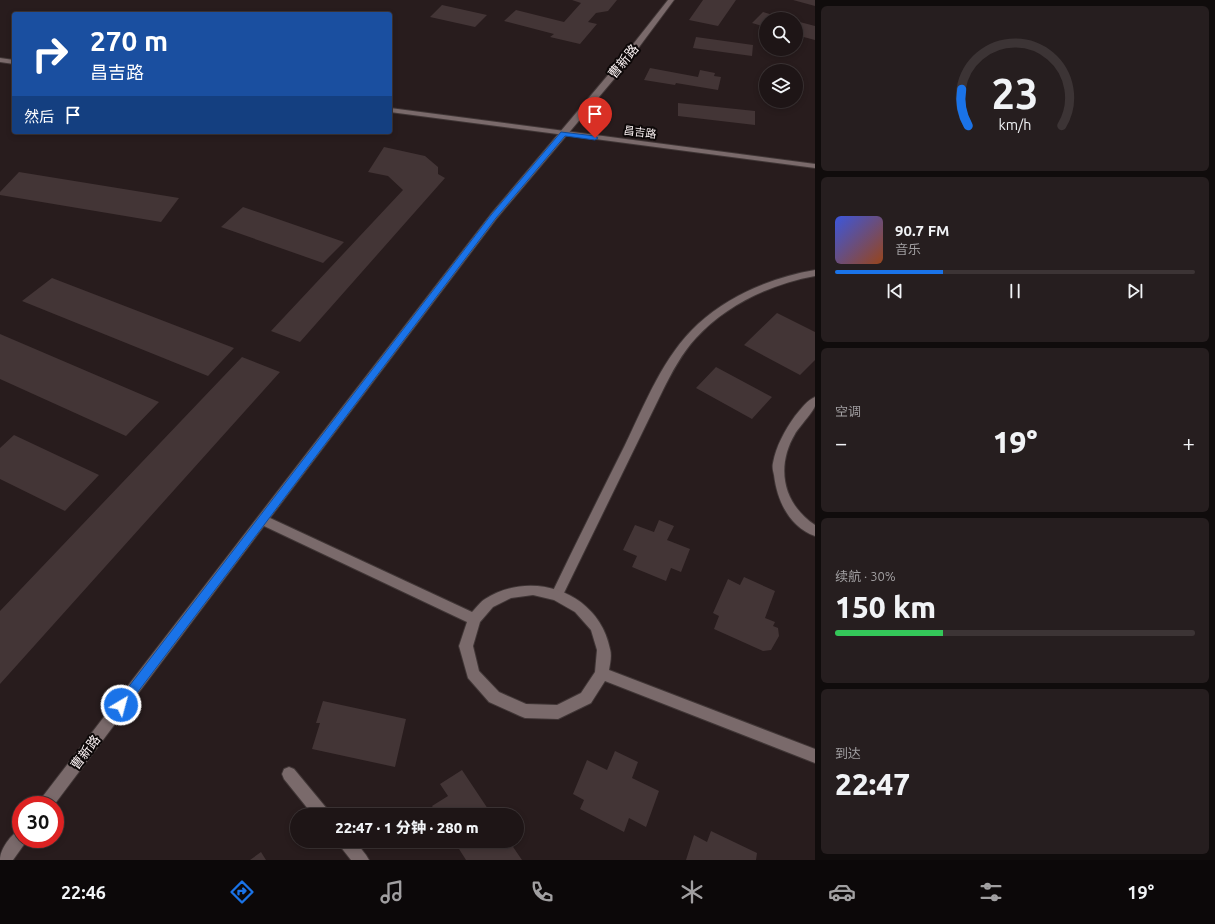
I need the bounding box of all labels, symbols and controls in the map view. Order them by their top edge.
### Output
map controls [759,12,803,108]
button: search [759,12,803,56]
text: 270 m [90,25,168,56]
icon: right [24,28,76,80]
street label: 曹新路 [605,41,641,81]
text: 昌吉路 [90,62,144,82]
button: layers [759,64,803,108]
text: 23 [992,70,1038,117]
pin [578,97,612,138]
icon: arrive [584,103,606,125]
icon: arrive [62,104,84,126]
text: 然后 [24,108,54,125]
text: km/h [999,117,1031,133]
street label: 昌吉路 [623,124,657,140]
text: 90.7 FM [895,222,949,239]
text: 音乐 [895,242,921,256]
icon: previous [884,280,906,302]
icon: pause [1004,280,1026,302]
icon: next [1124,280,1146,302]
text: 空调 [835,404,861,418]
text: 19° [993,425,1037,459]
text: − [835,430,847,455]
text: + [1183,430,1195,455]
text: 续航 · 30% [835,569,896,583]
text: 150 km [835,590,936,624]
position arrow [100,684,142,726]
street label: 曹新路 [68,732,102,772]
text: 到达 [835,746,861,760]
text: 22:47 [835,767,910,801]
speed limit sign: 30 [12,796,64,848]
text: 22:47 · 1 分钟 · 280 m [335,819,479,836]
icon: directions [228,878,256,906]
icon: music [378,878,406,906]
icon: phone [528,878,556,906]
icon: climate [678,878,706,906]
icon: car [828,878,856,906]
icon: filters [977,878,1005,906]
text: 22:46 [61,882,106,902]
text: 19° [1127,882,1154,902]

